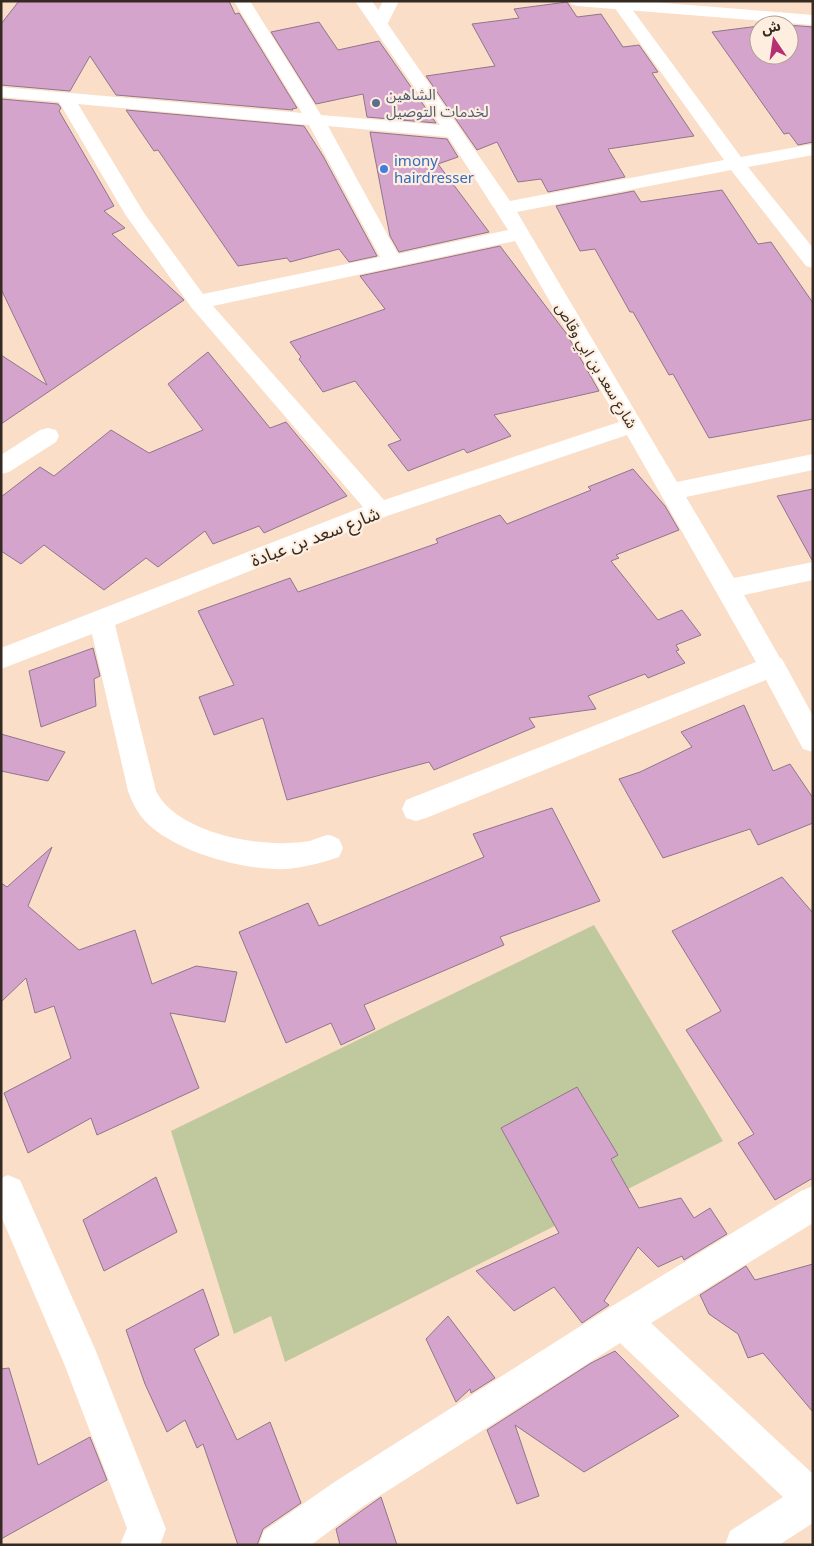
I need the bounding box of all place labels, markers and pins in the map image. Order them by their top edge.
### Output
place label: الشاهين لخدمات التوصيل [386,84,489,121]
marker: الشاهين لخدمات التوصيل [370,97,382,109]
place label: imony hairdresser [394,150,474,187]
marker: imony hairdresser [378,163,390,175]

